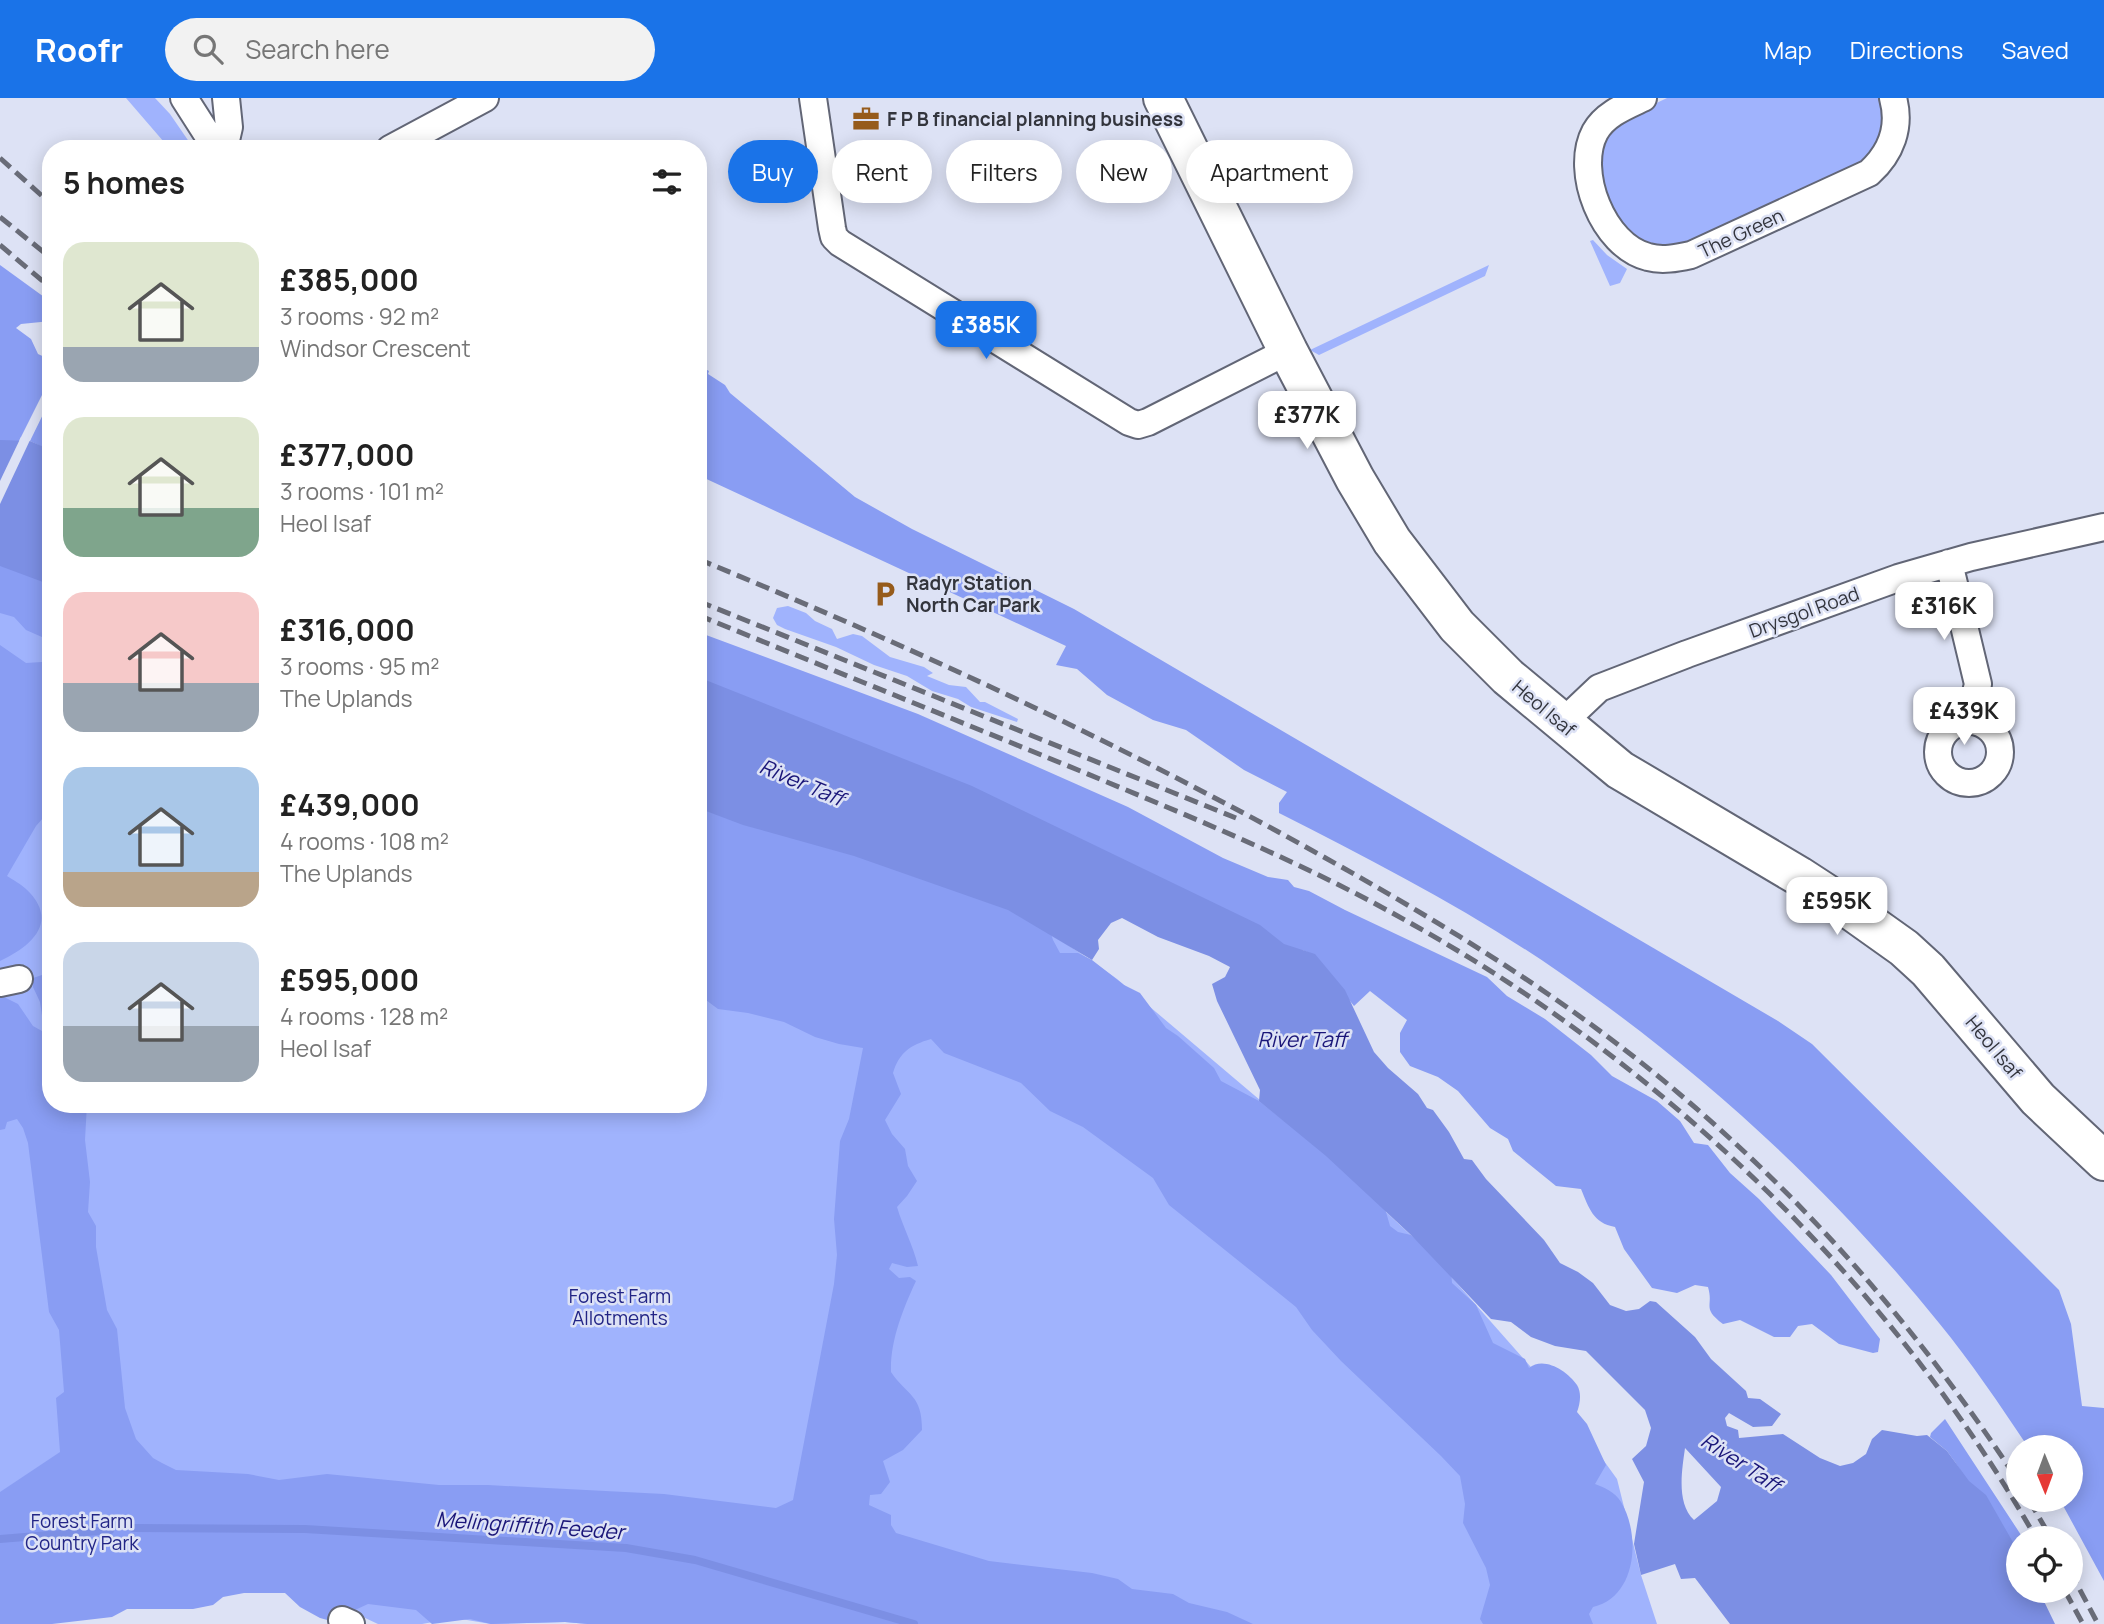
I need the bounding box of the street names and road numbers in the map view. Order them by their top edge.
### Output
street label: The Green [1694,202,1788,264]
street label: Drysgol Road [1745,580,1863,644]
street label: Heol Isaf [1507,674,1581,742]
street label: Heol Isaf [1960,1010,2028,1084]

